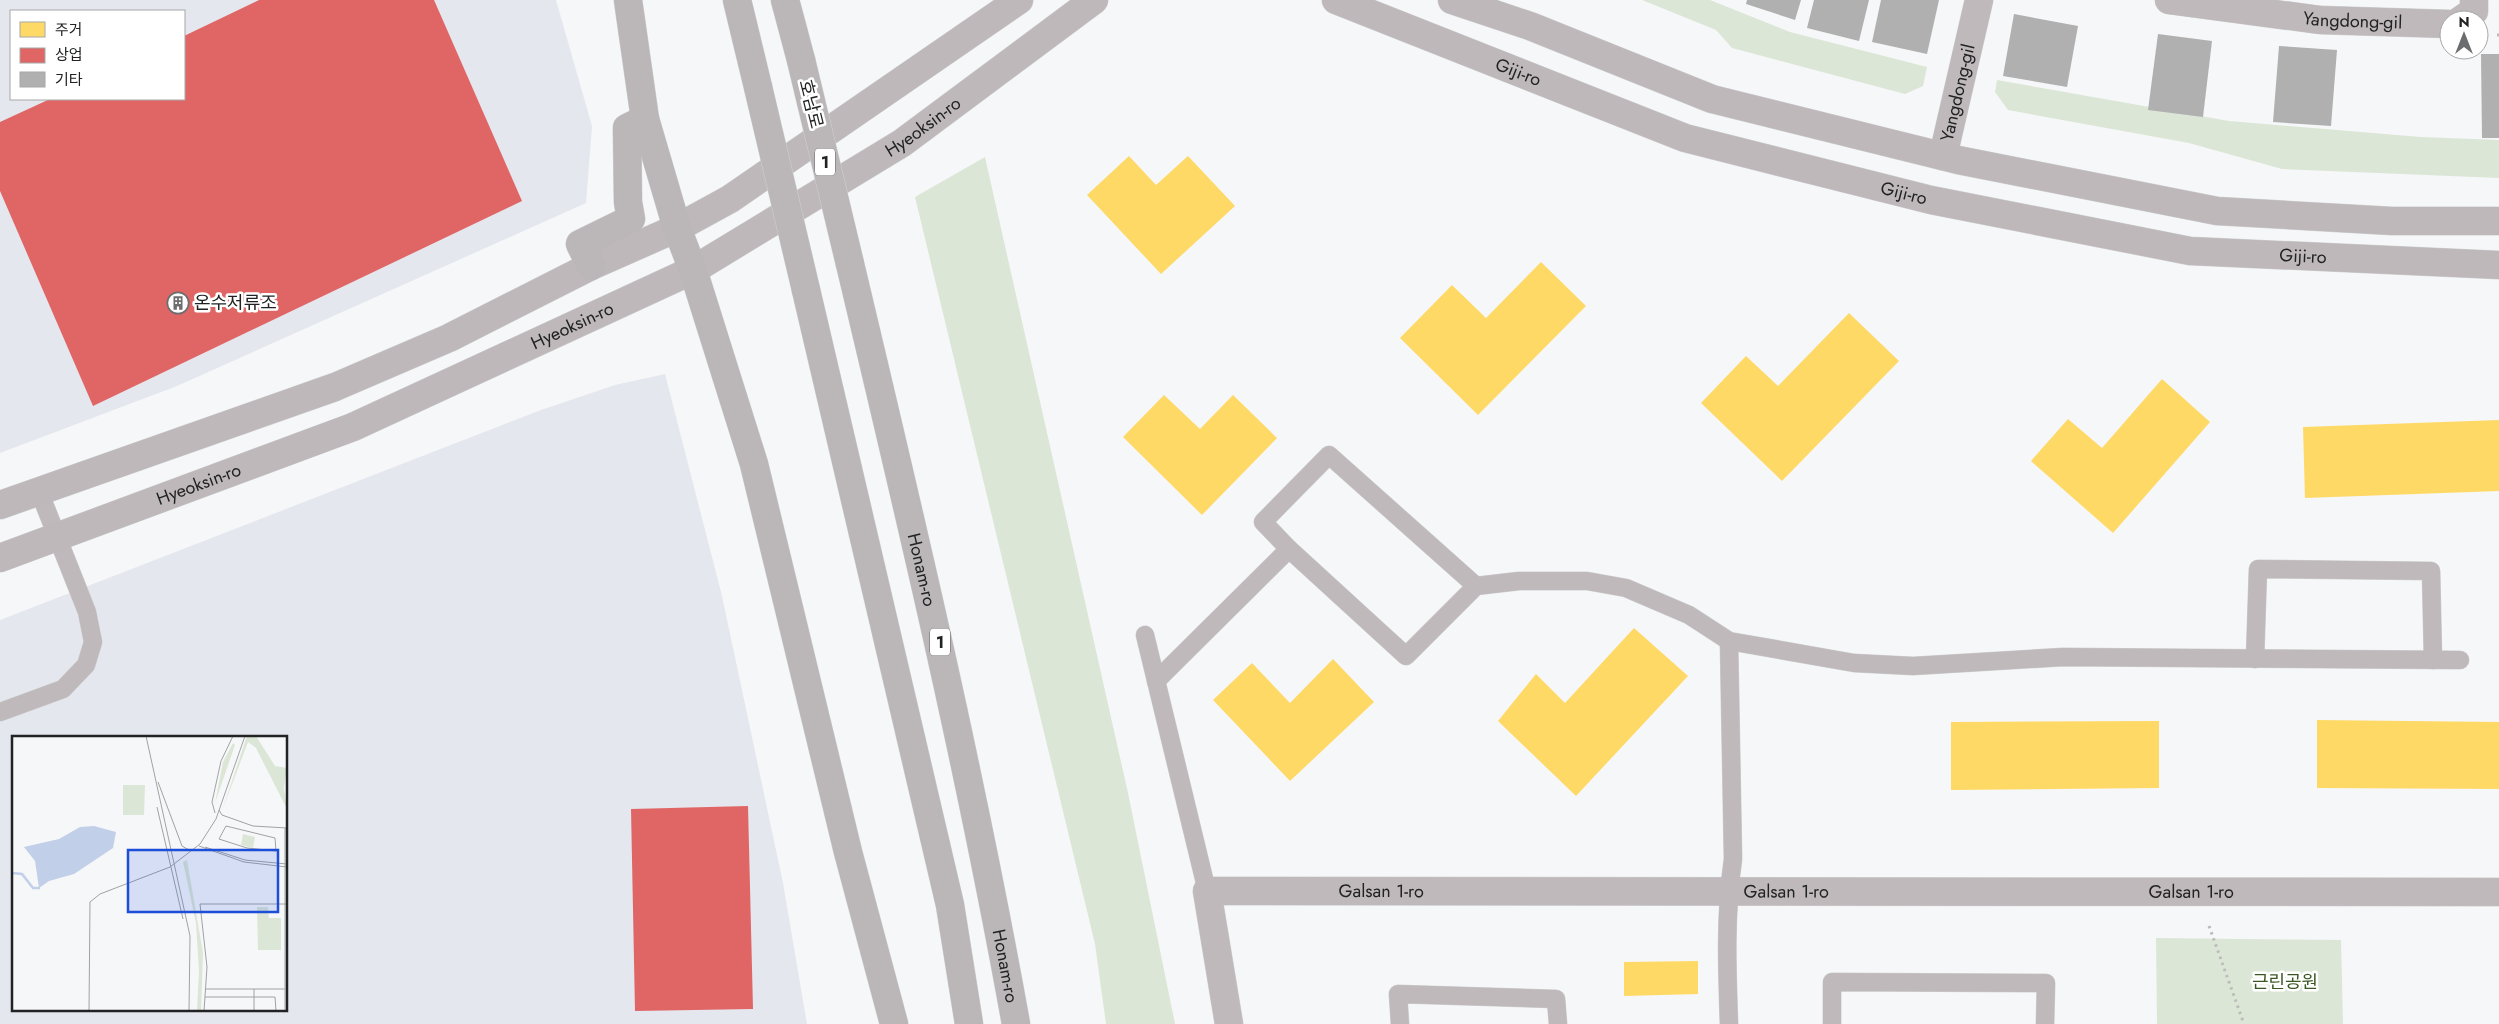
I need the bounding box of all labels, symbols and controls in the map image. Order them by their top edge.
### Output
street label: Yangdong-gil [2301,5,2403,36]
legend [10,10,185,100]
north arrow [2439,10,2489,60]
text: N [2458,12,2470,32]
text: 주거 [55,19,83,41]
street label: Yangdong-gil [1934,41,1981,144]
text: 상업 [55,44,83,66]
street label: Giji-ro [1491,51,1545,93]
text: 기타 [55,69,83,91]
street label: 호남로 [792,77,830,131]
street label: Hyeoksin-ro [880,90,967,163]
road number: 1 [815,148,835,176]
street label: Giji-ro [1878,175,1930,212]
street label: Giji-ro [2279,242,2327,270]
place label: 온수저류조 [194,290,277,316]
building icon: 온수저류조 [166,291,190,315]
street label: Hyeoksin-ro [527,295,618,356]
street label: Hyeoksin-ro [153,457,245,512]
street label: Honam-ro [901,530,943,609]
road number: 1 [930,628,950,656]
inset map [12,736,288,1012]
street label: Galsan 1-ro [1339,878,1424,904]
street label: Galsan 1-ro [1744,878,1829,904]
street label: Galsan 1-ro [2149,879,2234,905]
street label: Honam-ro [986,927,1025,1005]
park label: 근린공원 [2252,969,2318,995]

